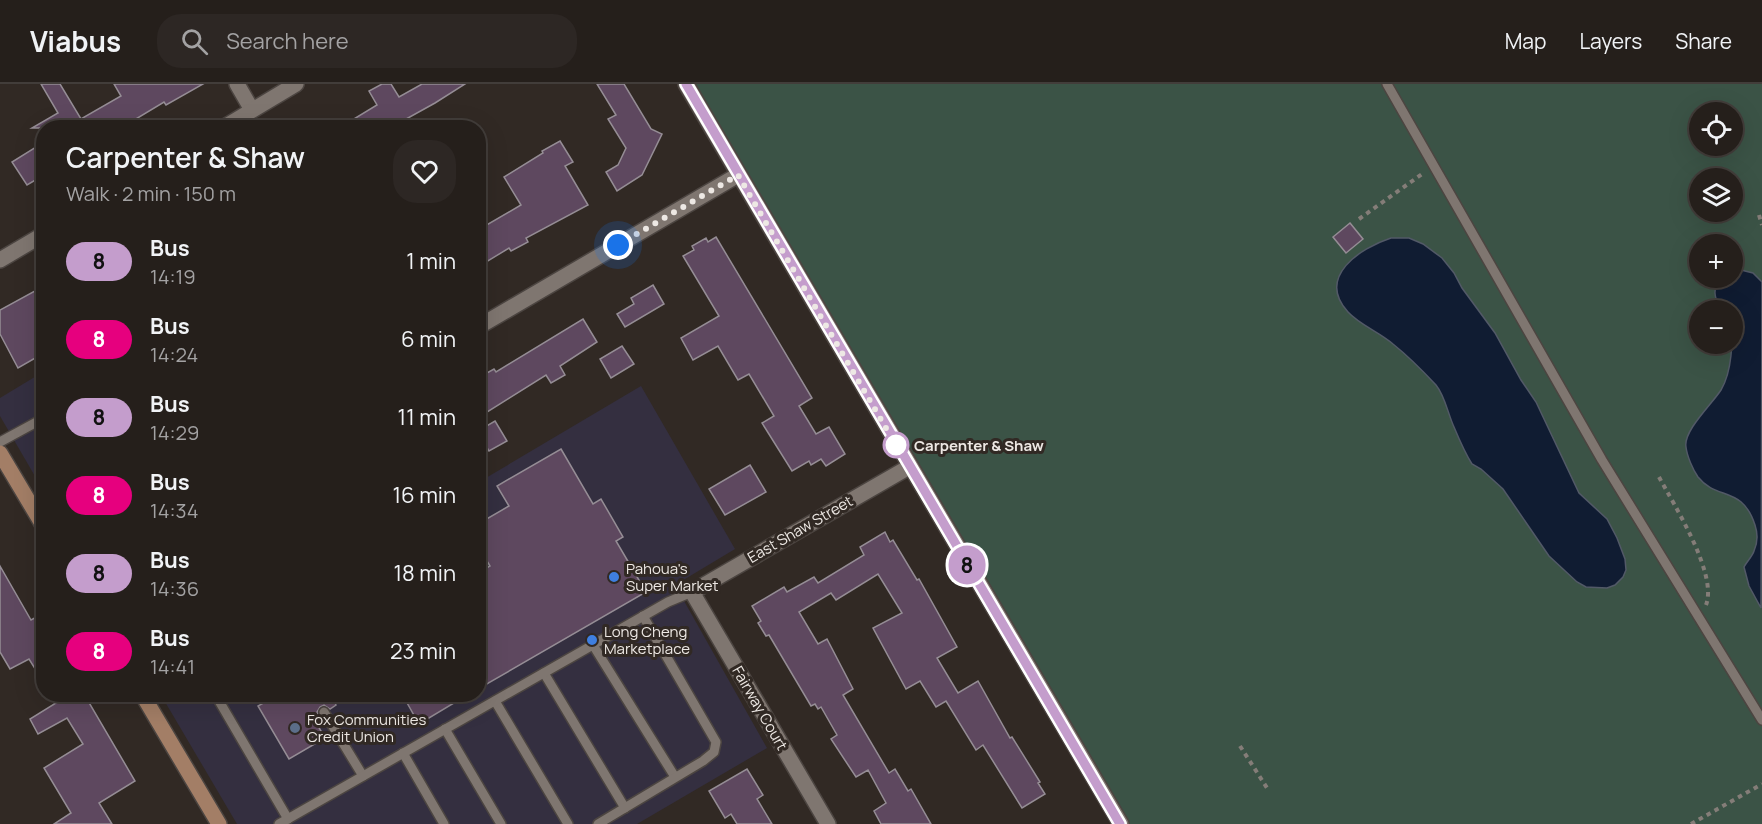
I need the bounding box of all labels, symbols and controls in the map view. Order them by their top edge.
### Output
search box [157,14,577,68]
text: Viabus [30,22,121,60]
icon: search [178,25,211,58]
text: Search here [226,26,349,56]
text: Map [1505,27,1546,55]
text: Layers [1579,27,1642,55]
text: Share [1675,27,1732,55]
map controls [1689,102,1743,354]
button: locate [1689,102,1743,156]
text: Carpenter & Shaw [66,138,305,176]
button: heart [393,140,456,203]
button: layers [1689,168,1743,222]
text: Walk · 2 min · 150 m [66,180,236,207]
your location [603,230,633,260]
text: Bus [150,233,190,263]
button: + [1689,234,1743,288]
text: 1 min [406,246,456,276]
text: 8 [93,247,105,275]
text: 14:19 [150,263,196,290]
button: − [1689,300,1743,354]
text: Bus [150,311,190,341]
text: 6 min [401,324,456,354]
text: 8 [93,325,105,353]
text: 14:24 [150,341,198,368]
text: Bus [150,389,190,419]
text: 11 min [398,402,456,432]
text: 8 [93,403,105,431]
text: 14:29 [150,419,199,446]
marker: Carpenter & Shaw [883,432,909,458]
place label: Carpenter & Shaw [914,435,1044,456]
text: Bus [150,467,190,497]
text: 16 min [393,480,456,510]
text: 8 [93,481,105,509]
street label: East Shaw Street [743,490,857,568]
text: 14:34 [150,497,198,524]
text: Bus [150,545,190,575]
line badge: 8 [948,546,986,584]
text: 8 [961,551,973,579]
text: 18 min [393,558,456,588]
place label: Pahoua's Super Market [626,558,719,596]
text: 8 [93,559,105,587]
marker: Pahoua's Super Market [607,570,621,584]
text: 14:36 [150,575,199,602]
place label: Long Cheng Marketplace [604,621,690,659]
text: Bus [150,623,190,653]
marker: Long Cheng Marketplace [585,633,599,647]
text: 23 min [390,636,456,666]
text: 8 [93,637,105,665]
text: 14:41 [150,653,195,680]
street label: Fairway Court [727,662,793,754]
place label: Fox Communities Credit Union [307,709,427,747]
marker: Fox Communities Credit Union [288,721,302,735]

